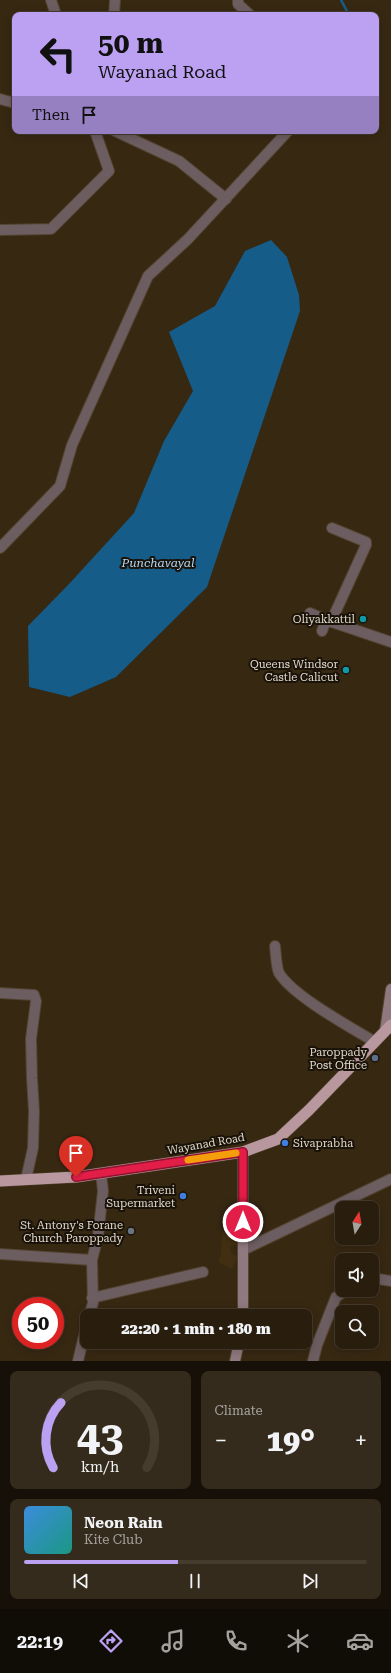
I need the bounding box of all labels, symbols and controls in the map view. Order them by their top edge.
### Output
text: 50 m [98,27,163,60]
icon: left [32,28,84,80]
text: Wayanad Road [98,61,226,82]
icon: arrive [78,104,100,126]
text: Then [32,106,70,124]
water label: Punchavayal [120,556,195,570]
place label: Oliyakkattil [293,613,356,626]
marker: Oliyakkattil [358,614,368,624]
place label: Queens Windsor Castle Calicut [250,658,338,684]
marker: Queens Windsor Castle Calicut [341,665,351,675]
place label: Paroppady Post Office [309,1046,367,1072]
marker: Paroppady Post Office [370,1053,380,1063]
street label: Wayanad Road [166,1131,246,1157]
pin [59,1136,93,1177]
place label: Sivaprabha [293,1137,353,1150]
marker: Sivaprabha [280,1138,290,1148]
icon: arrive [65,1142,87,1164]
place label: Triveni Supermarket [106,1184,175,1210]
marker: Triveni Supermarket [178,1191,188,1201]
position arrow [222,1201,264,1243]
north arrow [335,1201,379,1245]
map controls [335,1201,379,1349]
place label: St. Antony's Forane Church Paroppady [20,1219,123,1245]
marker: St. Antony's Forane Church Paroppady [126,1226,136,1236]
button: sound [335,1253,379,1297]
speed limit sign: 50 [12,1297,64,1349]
button: search [335,1305,379,1349]
text: 22:20 · 1 min · 180 m [121,1320,271,1338]
text: Climate [215,1403,263,1418]
text: 43 [77,1412,124,1461]
text: 19° [266,1423,315,1458]
text: − [215,1428,227,1453]
text: + [355,1428,367,1453]
text: km/h [81,1459,119,1475]
text: Neon Rain [84,1514,163,1532]
text: Kite Club [84,1532,143,1547]
icon: previous [70,1570,92,1592]
icon: pause [184,1570,206,1592]
icon: next [299,1570,321,1592]
icon: directions [97,1627,125,1655]
icon: music [159,1627,187,1655]
icon: phone [222,1627,250,1655]
icon: climate [284,1627,312,1655]
icon: car [346,1627,374,1655]
text: 22:19 [17,1631,63,1652]

